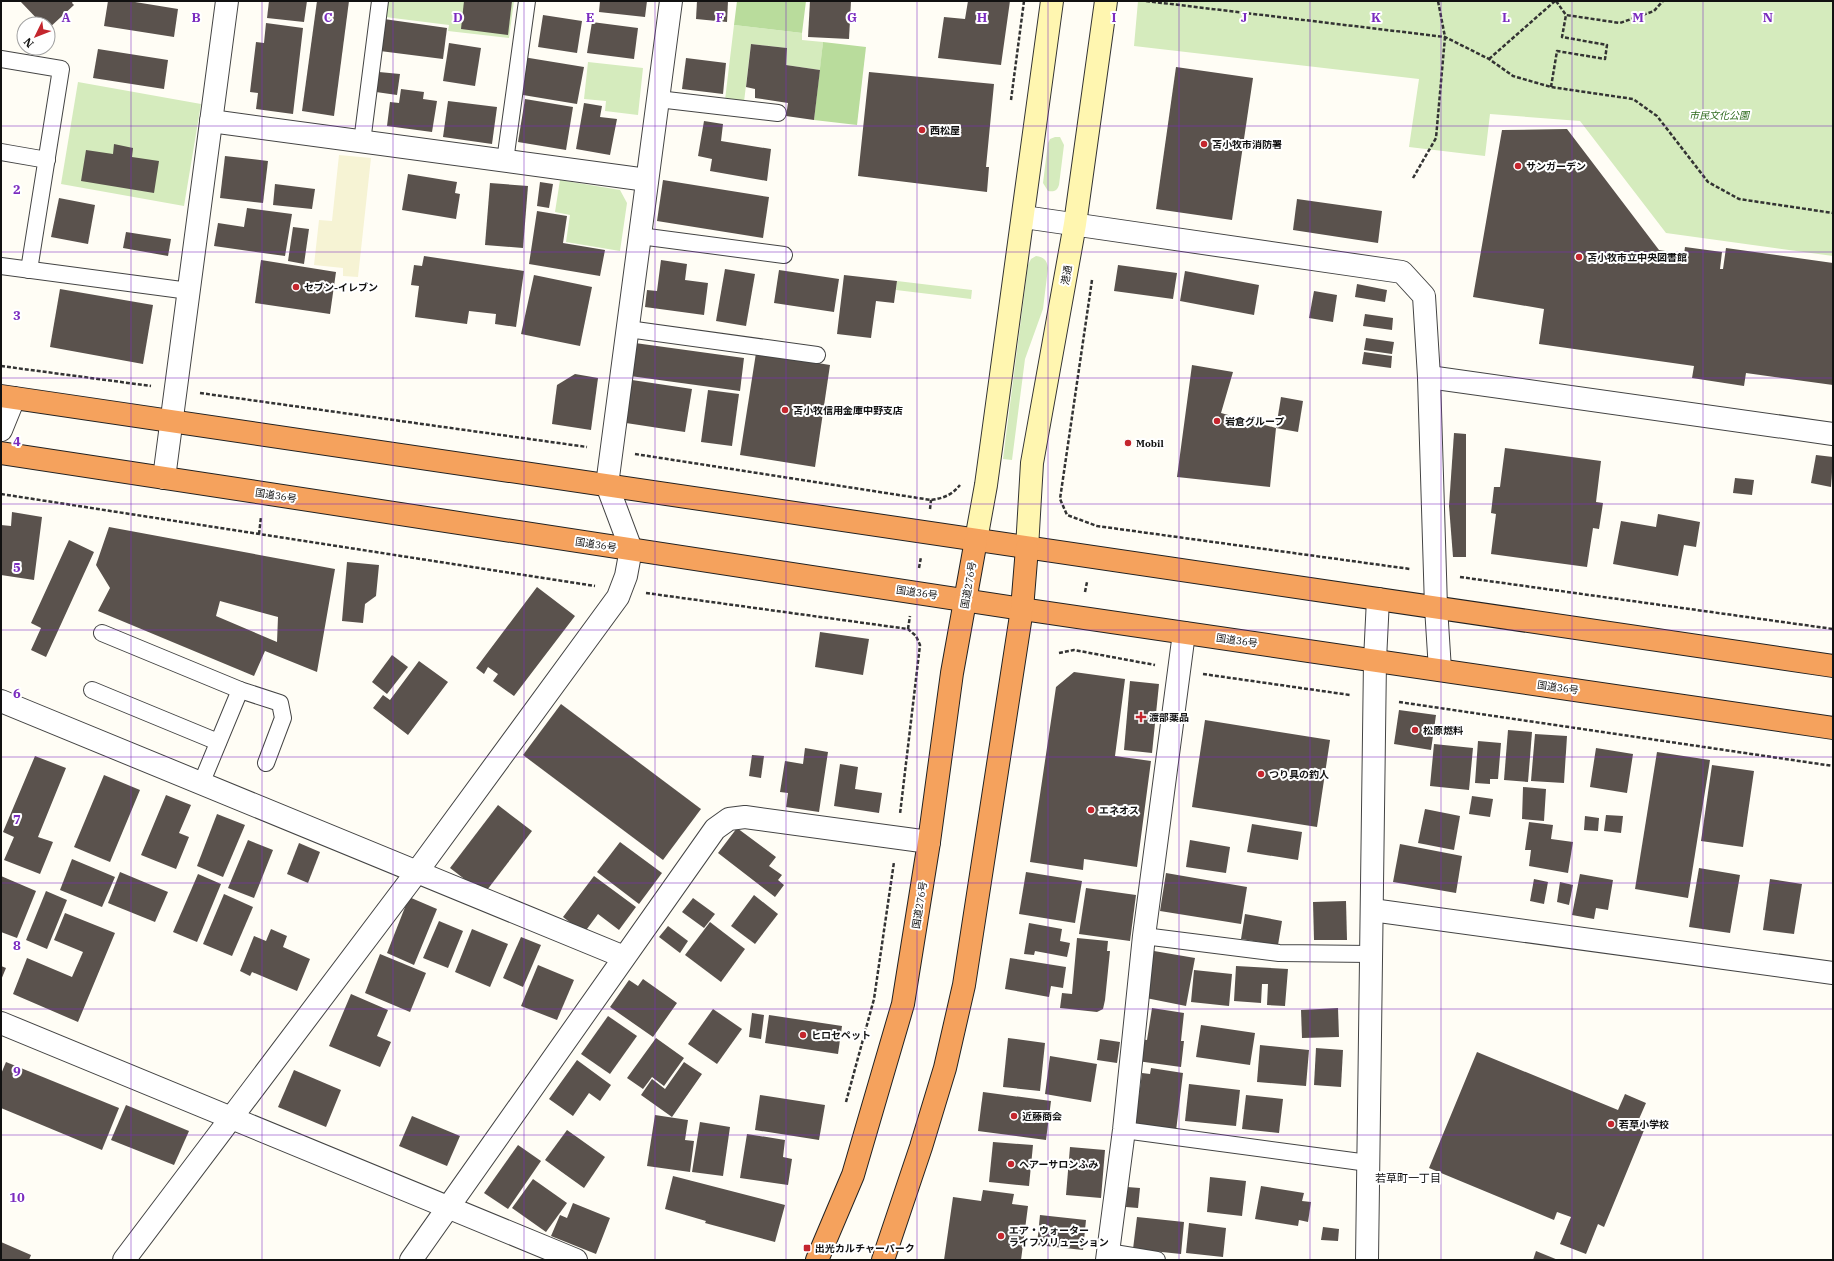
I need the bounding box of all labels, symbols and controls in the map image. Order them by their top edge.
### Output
text: A [61,9,71,26]
text: B [191,9,201,26]
text: C [324,9,333,26]
text: D [453,9,463,26]
text: E [586,9,594,26]
text: F [716,9,724,26]
text: G [847,9,857,26]
text: H [977,9,988,26]
text: I [1112,9,1117,26]
text: J [1241,9,1248,26]
text: K [1371,9,1381,26]
text: L [1502,9,1510,26]
text: M [1632,9,1644,26]
text: N [1763,9,1773,26]
north arrow [16,16,56,56]
text: N [20,35,37,51]
park label: 市民文化公園 [1689,109,1751,122]
place label: 西松屋 [930,124,960,137]
marker: 西松屋 [917,125,927,135]
place label: 苫小牧市消防署 [1212,138,1282,151]
marker: 苫小牧市消防署 [1199,139,1209,149]
place label: サンガーデン [1526,160,1586,173]
marker: サンガーデン [1513,161,1523,171]
text: 2 [13,181,21,198]
place label: 苫小牧市立中央図書館 [1587,251,1687,264]
marker: 苫小牧市立中央図書館 [1574,252,1584,262]
street label: 港通 [1058,264,1075,286]
place label: セブン-イレブン [304,281,378,294]
marker: セブン-イレブン [291,282,301,292]
text: 3 [13,307,21,324]
place label: 苫小牧信用金庫中野支店 [793,404,903,417]
marker: 苫小牧信用金庫中野支店 [780,405,790,415]
place label: 岩倉グループ [1225,415,1284,428]
marker: 岩倉グループ [1212,416,1222,426]
text: 4 [13,433,21,450]
place label: Mobil [1136,437,1164,450]
marker: Mobil [1123,438,1133,448]
street label: 国道36号 [254,486,298,505]
street label: 国道36号 [574,535,618,554]
text: 5 [13,559,21,576]
street label: 国道276号 [958,560,979,610]
street label: 国道36号 [895,583,939,602]
street label: 国道36号 [1215,631,1259,650]
street label: 国道36号 [1536,678,1580,697]
text: 6 [13,685,21,702]
place label: 渡部薬品 [1149,711,1189,724]
marker: 渡部薬品 [1136,712,1146,722]
place label: 松原燃料 [1423,724,1463,737]
marker: 松原燃料 [1410,725,1420,735]
place label: つり具の釣人 [1269,768,1329,781]
marker: つり具の釣人 [1256,769,1266,779]
place label: エネオス [1099,804,1139,817]
marker: エネオス [1086,805,1096,815]
text: 7 [13,811,21,828]
street label: 国道276号 [909,880,930,930]
text: 8 [13,937,21,954]
place label: ヒロセペット [811,1029,871,1042]
marker: ヒロセペット [798,1030,808,1040]
text: 9 [13,1063,21,1080]
place label: 近藤商会 [1022,1110,1062,1123]
marker: 近藤商会 [1009,1111,1019,1121]
place label: 若草小学校 [1618,1118,1669,1131]
marker: 若草小学校 [1606,1119,1616,1129]
place label: ヘアーサロンふみ [1019,1158,1098,1171]
marker: ヘアーサロンふみ [1006,1159,1016,1169]
district label: 若草町一丁目 [1375,1171,1441,1185]
text: 10 [9,1189,25,1206]
place label: エア・ウォーター ライフソリューション [1009,1224,1109,1249]
marker: エア・ウォーター ライフソリューション [996,1231,1006,1241]
place label: 出光カルチャーパーク [815,1242,915,1255]
marker: 出光カルチャーパーク [802,1243,812,1253]

